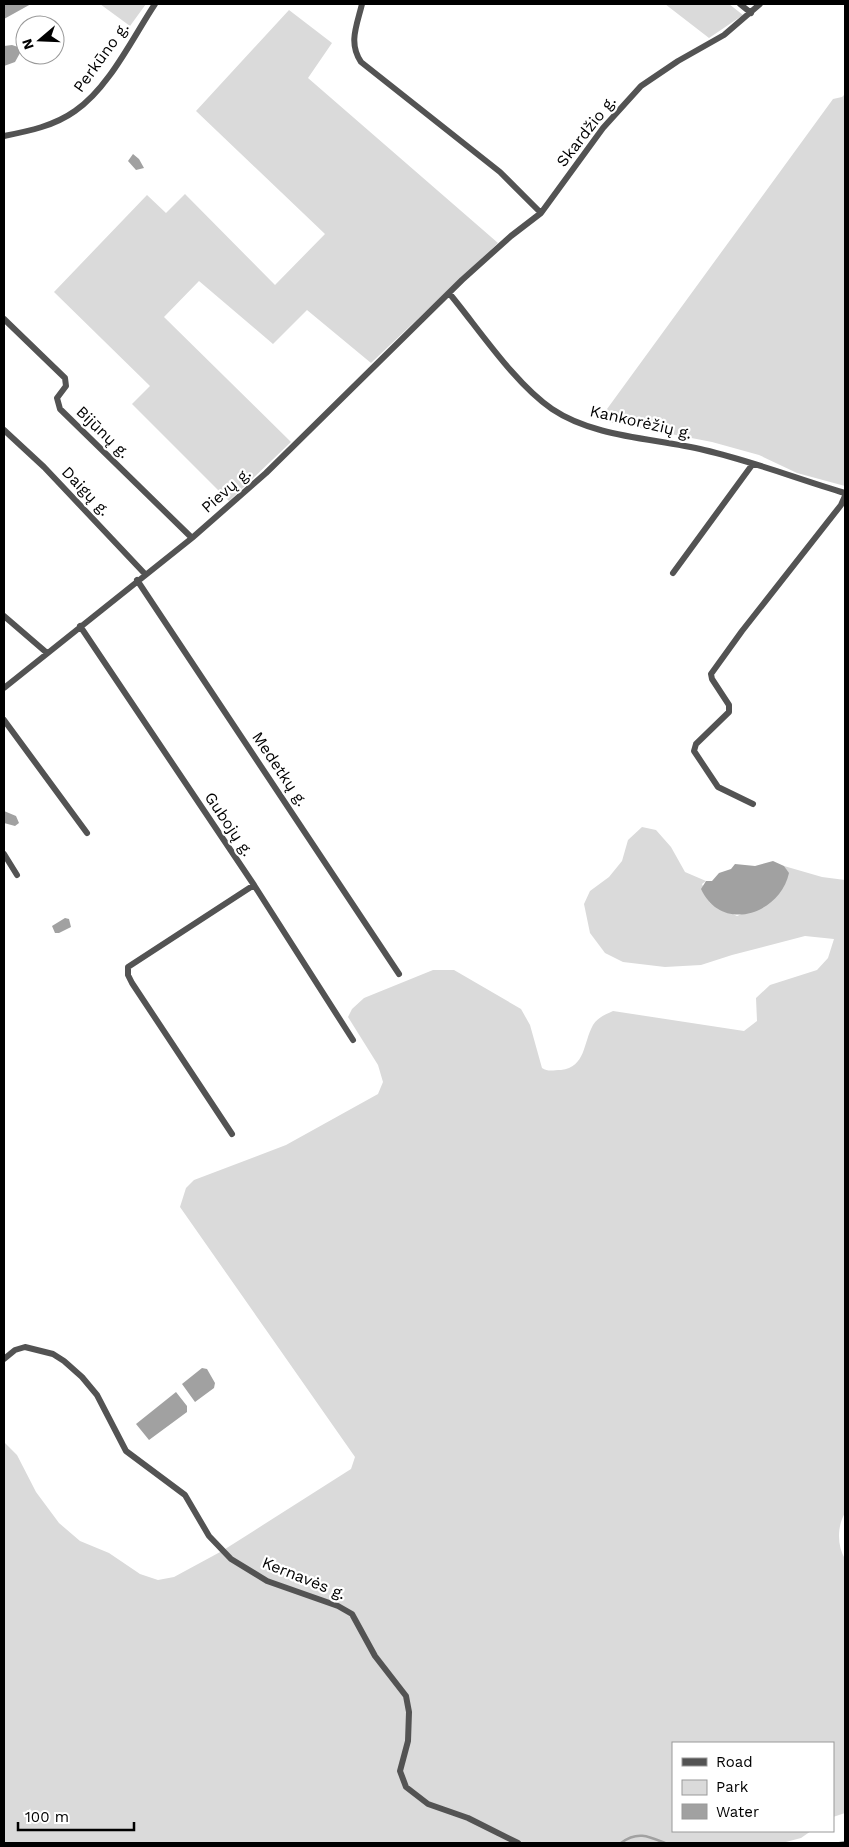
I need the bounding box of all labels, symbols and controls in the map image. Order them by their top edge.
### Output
north arrow [15,15,65,65]
street label: Perkūno g. [69,18,133,96]
text: N [18,37,37,52]
street label: Skardžio g. [552,92,620,170]
street label: Kankorėžių g. [588,401,694,443]
street label: Bijūnų g. [72,402,134,462]
street label: Daigų g. [58,462,114,520]
street label: Pievų g. [197,463,255,517]
street label: Medetkų g. [248,728,312,810]
street label: Gubojų g. [201,788,257,860]
street label: Kernavės g. [259,1553,349,1603]
legend [672,1742,834,1832]
text: Road [716,1753,753,1771]
text: Park [716,1778,749,1796]
scale bar [18,1800,134,1832]
text: Water [716,1803,759,1821]
text: 100 m [25,1808,69,1826]

